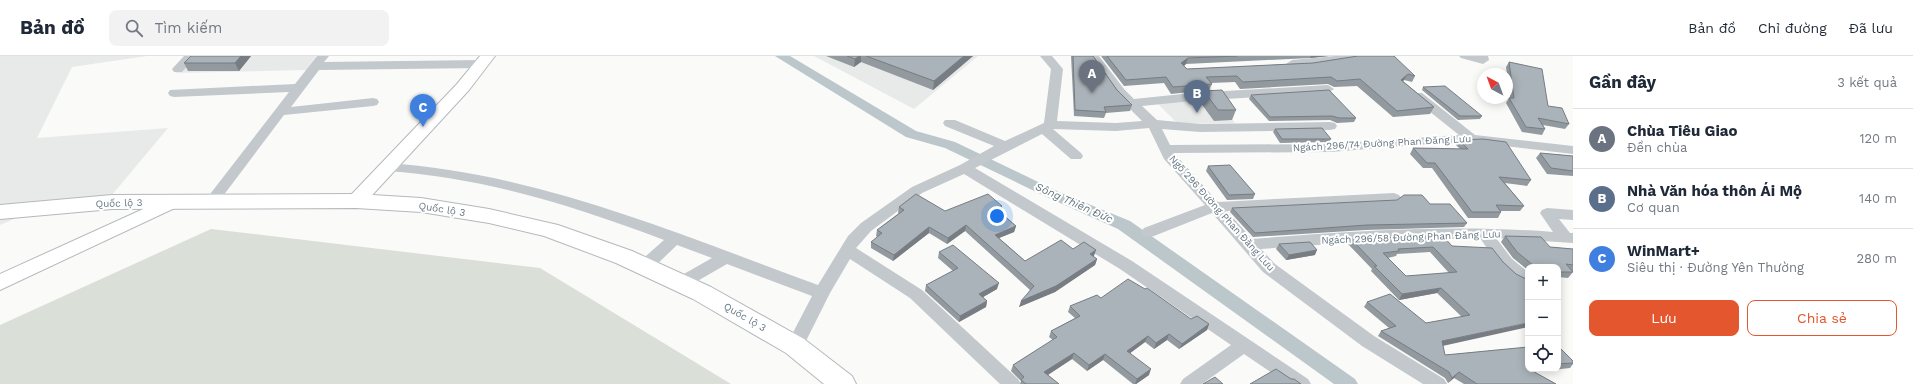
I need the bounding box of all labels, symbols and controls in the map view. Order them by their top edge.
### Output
search box [109,10,389,46]
text: Bản đồ [20,16,85,39]
icon: search [123,17,145,39]
text: Tìm kiếm [155,19,222,37]
text: Bản đồ [1688,20,1736,36]
text: Chỉ đường [1758,20,1827,36]
text: Đã lưu [1849,20,1893,36]
pin: A [1079,60,1105,93]
north arrow [1477,68,1513,104]
text: Gần đây [1589,72,1656,92]
text: 3 kết quả [1837,75,1897,90]
pin: B [1184,80,1210,113]
pin: C [410,94,436,127]
text: Chùa Tiêu Giao [1627,122,1737,140]
text: A [1598,131,1606,146]
text: 120 m [1859,131,1897,146]
street label: Ngách 296/74 Đường Phan Đăng Lưu [1293,133,1471,153]
text: Đền chùa [1627,140,1687,155]
street label: Ngõ 296 Đường Phan Đăng Lưu [1167,153,1277,273]
water label: Sông Thiên Đức [1033,180,1115,226]
text: Nhà Văn hóa thôn Ái Mộ [1627,182,1802,200]
text: B [1598,191,1606,206]
text: 140 m [1859,191,1897,206]
street label: Quốc lộ 3 [95,197,143,209]
street label: Quốc lộ 3 [418,200,466,218]
text: Cơ quan [1627,200,1680,215]
your location [987,206,1007,226]
street label: Ngách 296/58 Đường Phan Đăng Lưu [1321,228,1501,246]
text: WinMart+ [1627,242,1700,260]
text: C [1598,251,1606,266]
text: 280 m [1857,251,1897,266]
text: Siêu thị · Đường Yên Thường [1627,260,1804,275]
map controls [1525,264,1561,372]
button: + [1525,264,1561,300]
street label: Quốc lộ 3 [722,300,768,334]
button: − [1525,300,1561,336]
button: Lưu [1589,300,1739,336]
button: Chia sẻ [1747,300,1897,336]
button: locate [1525,336,1561,372]

